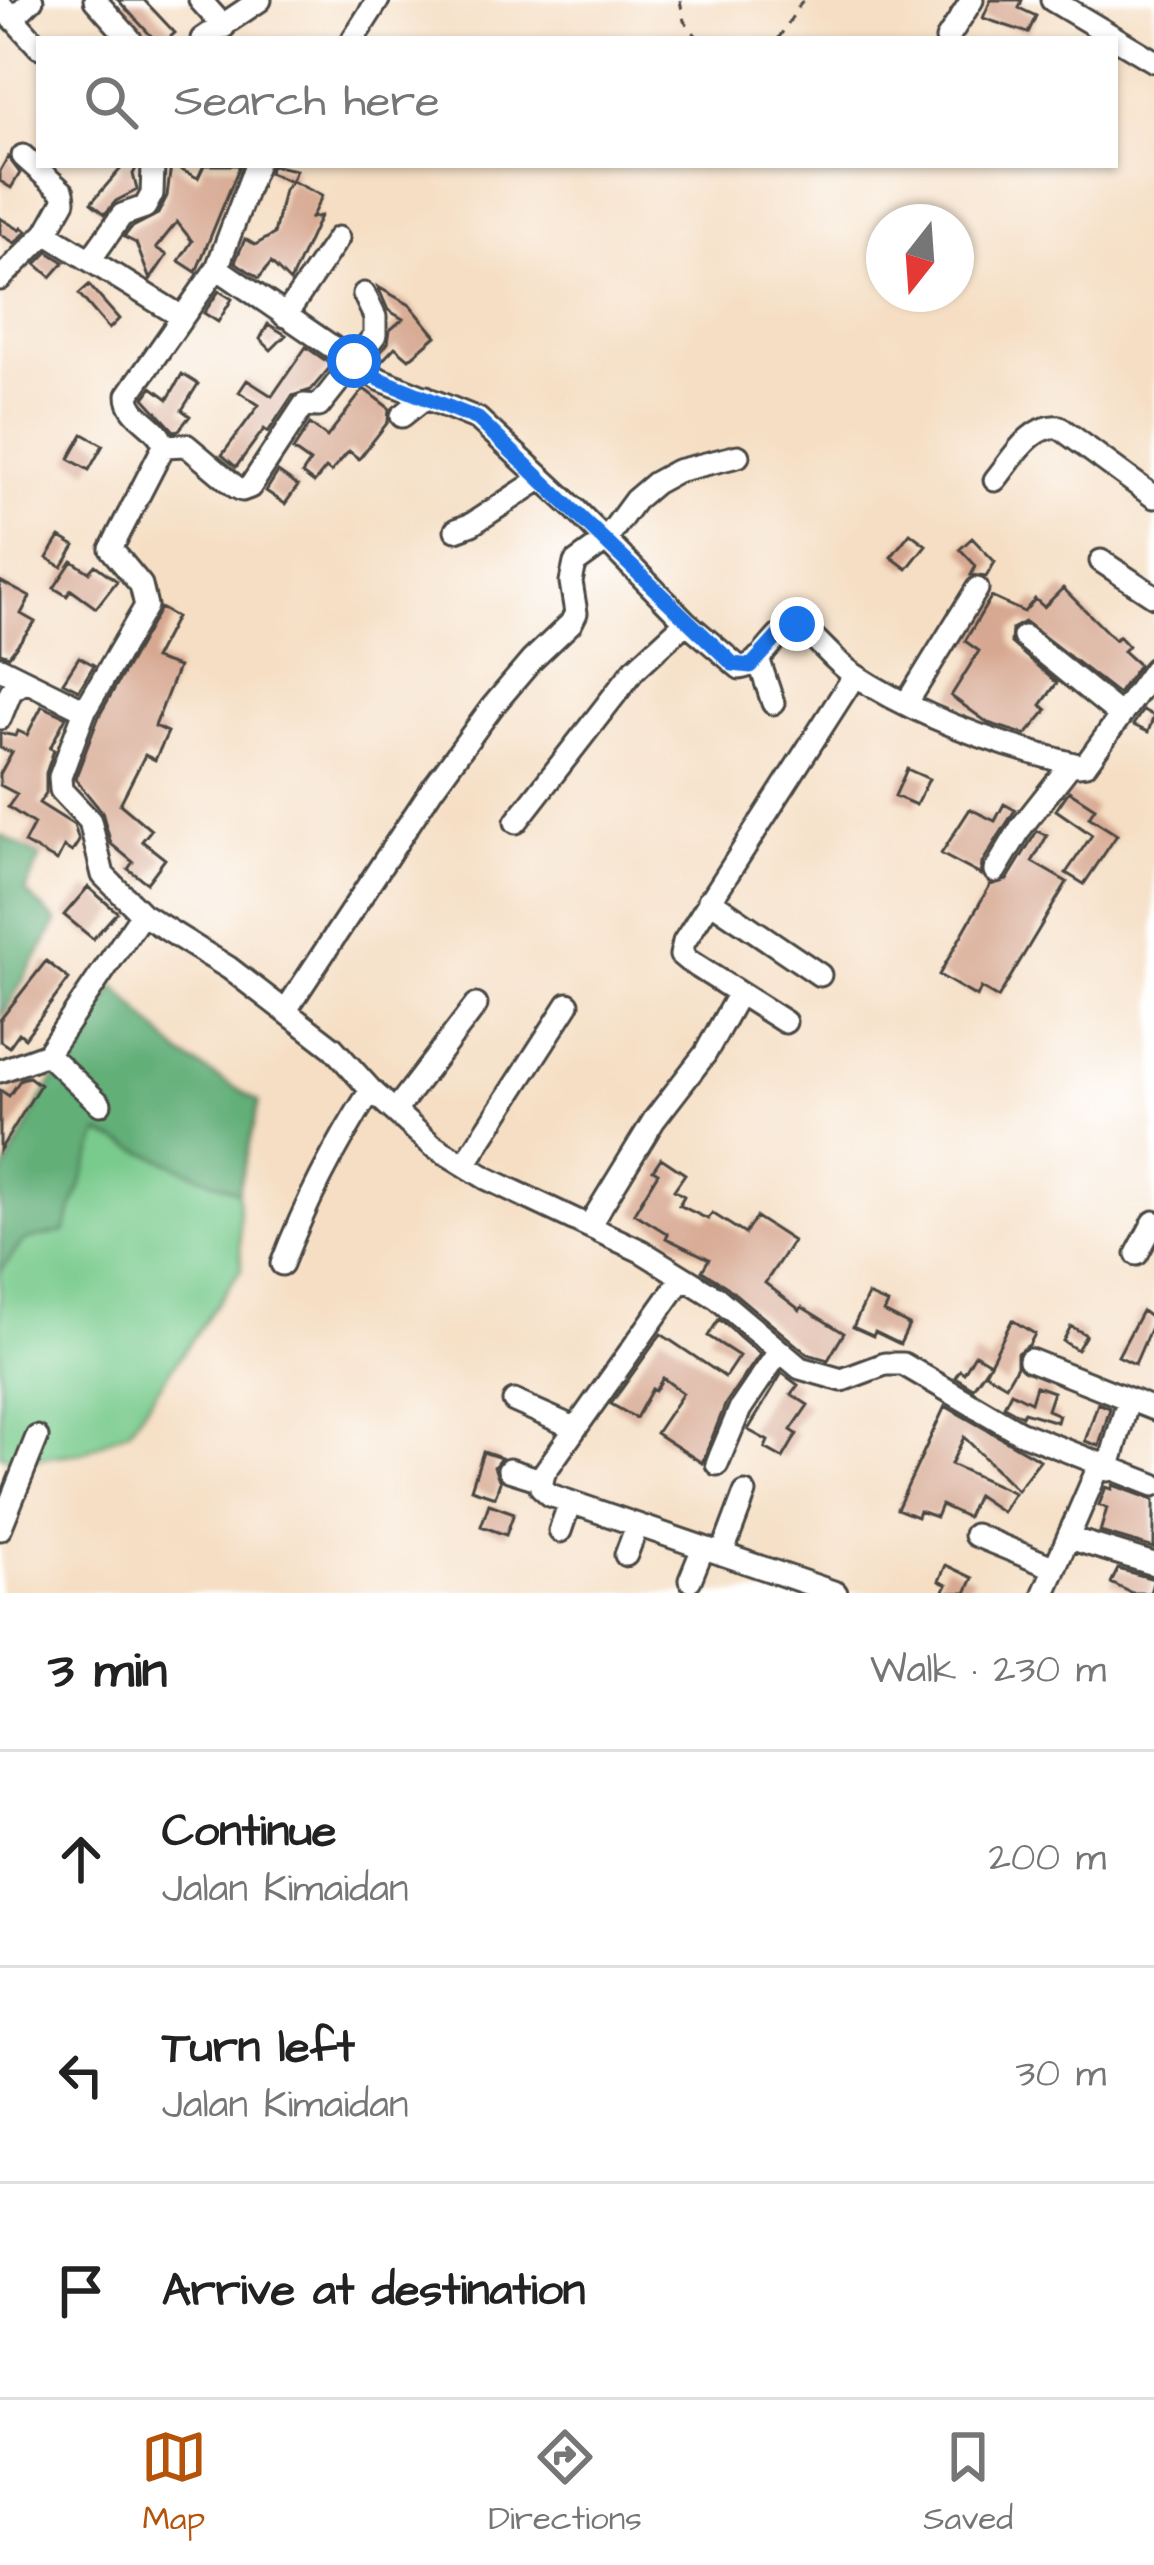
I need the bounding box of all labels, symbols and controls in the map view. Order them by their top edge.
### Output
search box [36,36,1118,168]
icon: search [78,69,144,135]
text: Search here [174,71,440,133]
north arrow [866,204,974,312]
route start [327,334,381,388]
route end [770,597,824,651]
text: 3 min [48,1636,167,1707]
text: Walk · 230 m [870,1644,1106,1698]
text: Continue [162,1801,336,1863]
icon: ahead [48,1826,114,1892]
text: 200 m [989,1832,1106,1886]
text: Jalan Kimaidan [162,1863,409,1917]
text: Turn left [162,2017,355,2079]
icon: left [48,2042,114,2108]
text: 30 m [1016,2048,1106,2102]
text: Jalan Kimaidan [162,2079,409,2133]
icon: arrive [48,2258,114,2324]
text: Arrive at destination [162,2260,585,2322]
tab: Map [141,2424,207,2542]
tab: Directions [488,2424,642,2542]
tab: Saved [923,2424,1013,2542]

